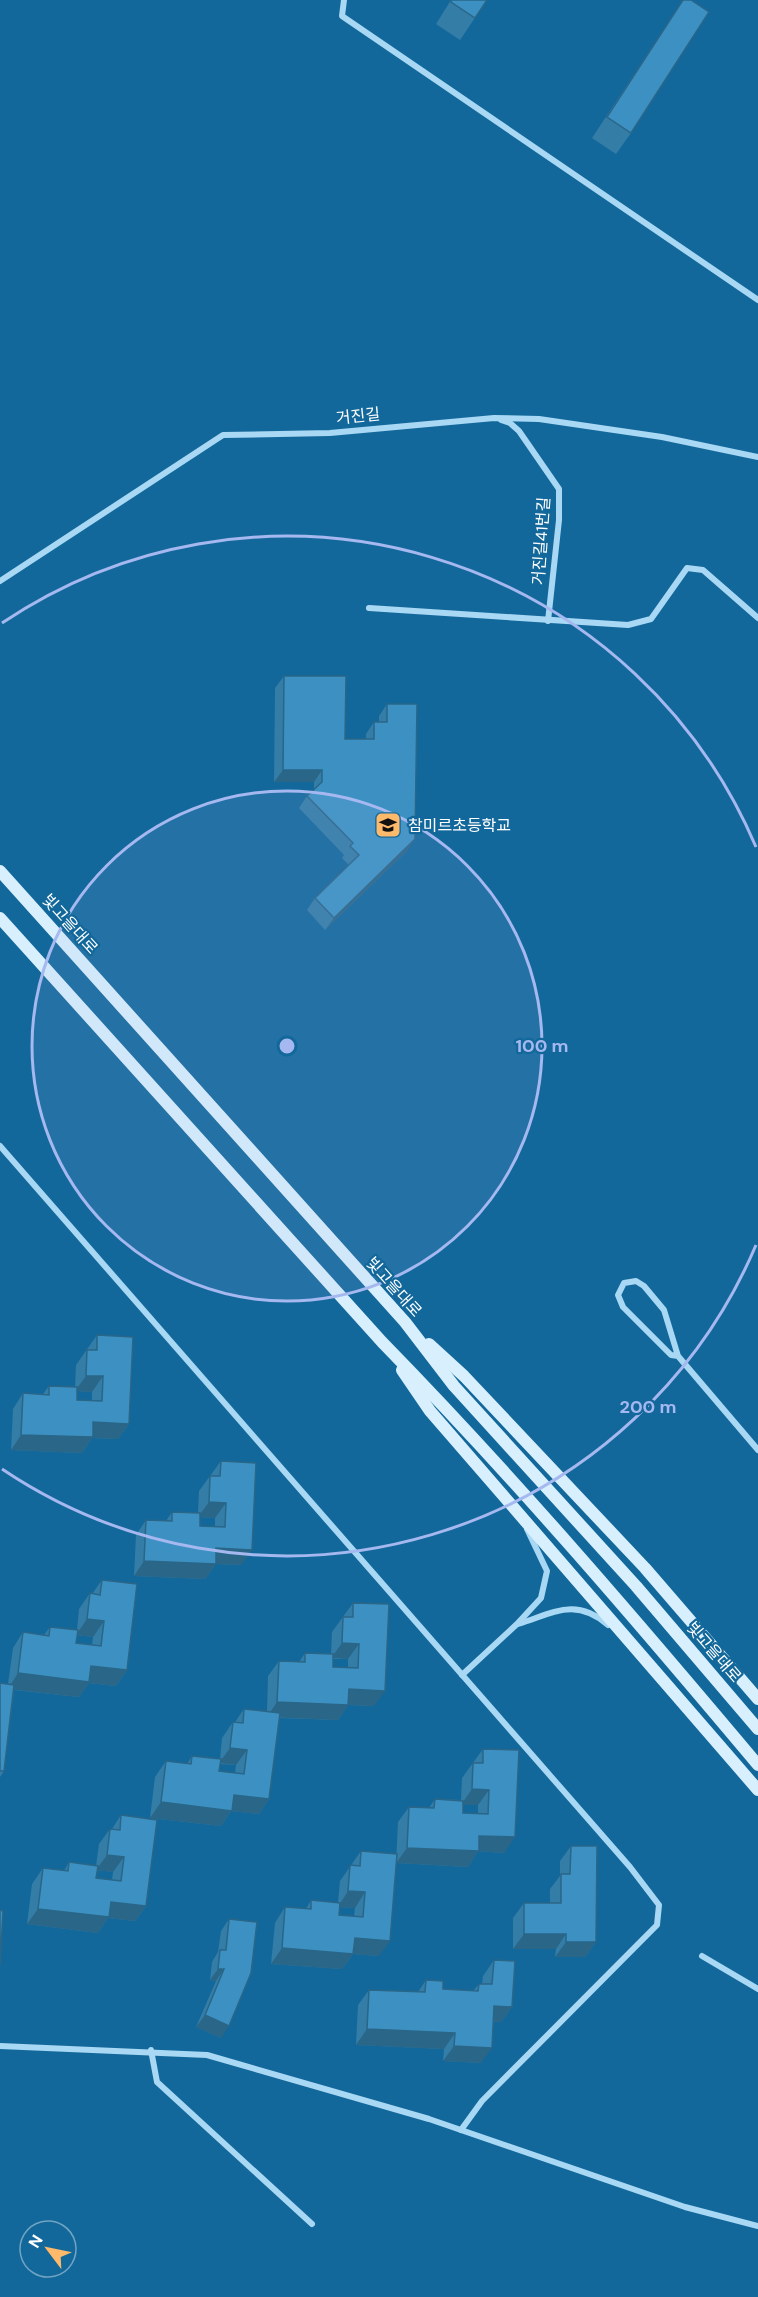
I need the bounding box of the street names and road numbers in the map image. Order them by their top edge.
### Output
street label: 거진길 [335,403,381,429]
street label: 거진길41번길 [527,496,555,586]
street label: 빛고을대로 [38,890,103,959]
street label: 빛고을대로 [362,1253,427,1322]
street label: 빛고을대로 [682,1617,746,1687]

